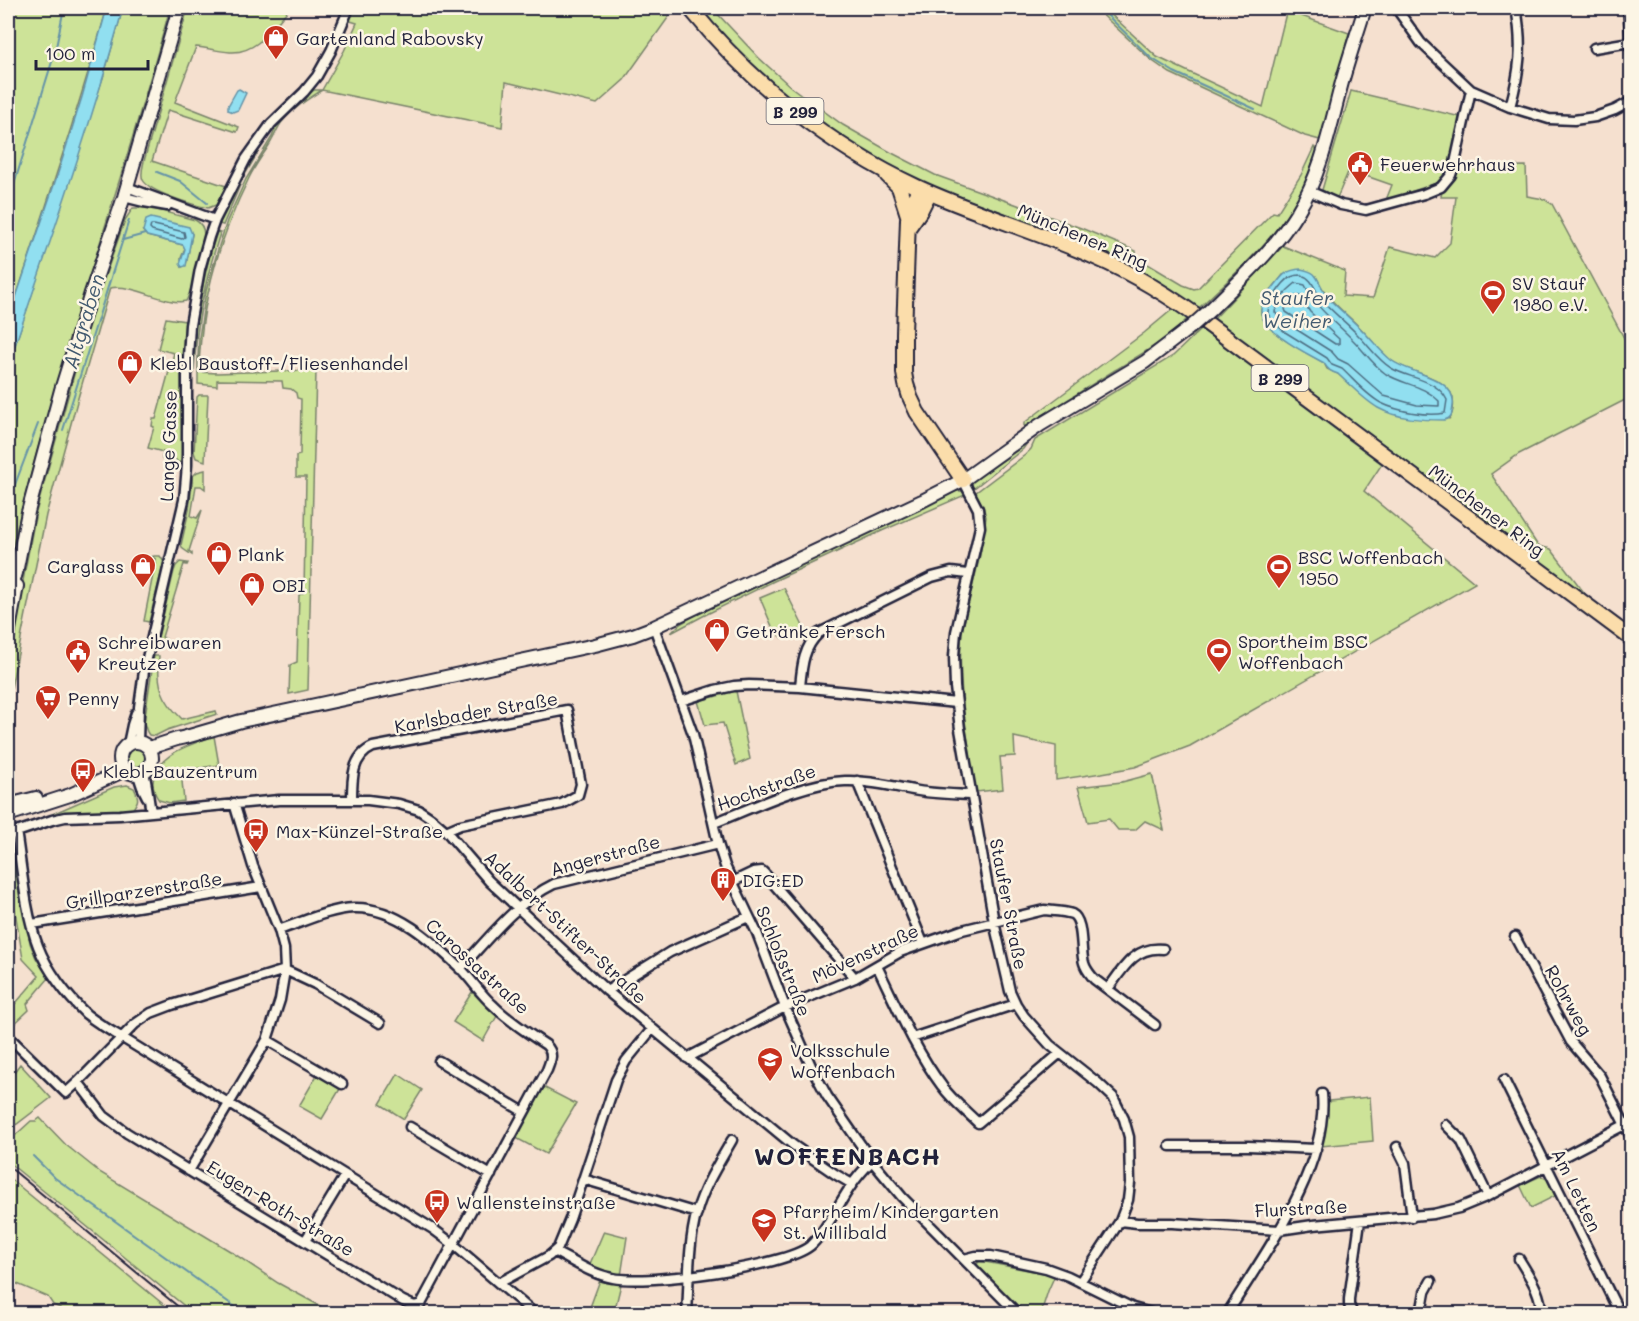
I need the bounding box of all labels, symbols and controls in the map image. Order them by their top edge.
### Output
shop icon: Gartenland Rabovsky [261,23,291,61]
place label: Gartenland Rabovsky [296,26,484,50]
scale bar [36,33,148,71]
text: 100 m [45,41,95,65]
road number: B 299 [766,98,824,124]
public building icon: Feuerwehrhaus [1345,149,1375,187]
place label: Feuerwehrhaus [1380,152,1516,176]
street label: Münchener Ring [1014,198,1152,274]
water label: Altgraben [56,270,110,372]
place label: SV Stauf 1980 e.V. [1512,271,1588,316]
sports icon: SV Stauf 1980 e.V. [1478,278,1508,316]
water label: Staufer Weiher [1260,284,1334,333]
shop icon: Klebl Baustoff-/Fliesenhandel [115,348,145,386]
place label: Klebl Baustoff-/Fliesenhandel [150,351,408,375]
road number: B 299 [1252,365,1308,391]
street label: Lange Gasse [154,390,182,502]
street label: Münchener Ring [1424,458,1550,562]
shop icon: Plank [204,539,234,577]
place label: Plank [238,542,284,566]
place label: BSC Woffenbach 1950 [1298,545,1443,590]
shop icon: Carglass [128,551,158,589]
sports icon: BSC Woffenbach 1950 [1264,552,1294,590]
place label: Carglass [47,554,124,578]
shop icon: OBI [237,570,267,608]
place label: OBI [272,573,305,597]
shop icon: Getränke Fersch [702,616,732,654]
place label: Getränke Fersch [736,619,885,643]
place label: Sportheim BSC Woffenbach [1238,629,1368,674]
place label: Schreibwaren Kreutzer [98,630,221,675]
sports icon: Sportheim BSC Woffenbach [1204,636,1234,674]
public building icon: Schreibwaren Kreutzer [63,637,93,675]
supermarket icon: Penny [33,683,63,721]
place label: Penny [68,686,119,710]
street label: Karlsbader Straße [393,686,559,738]
bus stop icon: Klebl-Bauzentrum [68,756,98,794]
street label: Hochstraße [713,758,819,816]
place label: Klebl-Bauzentrum [103,759,258,783]
bus stop icon: Max-Künzel-Straße [241,816,271,854]
place label: Max-Künzel-Straße [276,819,443,843]
street label: Angerstraße [548,829,662,881]
street label: Staufer Straße [985,836,1033,972]
street label: Adalbert-Stifter-Straße [480,845,652,1009]
building icon: DIG:ED [708,865,738,903]
street label: Grillparzerstraße [64,866,224,914]
place label: DIG:ED [742,868,804,892]
street label: Schloßstraße [751,902,817,1020]
street label: Carossastraße [421,913,535,1019]
street label: Mövenstraße [808,918,922,988]
street label: Rohrweg [1540,961,1598,1039]
place label: Volksschule Woffenbach [790,1038,895,1083]
school or university icon: Volksschule Woffenbach [755,1045,785,1083]
district label: WOFFENBACH [754,1140,942,1171]
street label: Am Letten [1546,1144,1608,1236]
street label: Eugen-Roth-Straße [203,1154,359,1262]
bus stop icon: Wallensteinstraße [422,1187,452,1225]
place label: Wallensteinstraße [456,1190,616,1214]
street label: Flurstraße [1254,1194,1348,1222]
place label: Pfarrheim/Kindergarten St. Willibald [783,1199,999,1244]
school or university icon: Pfarrheim/Kindergarten St. Willibald [749,1206,779,1244]

